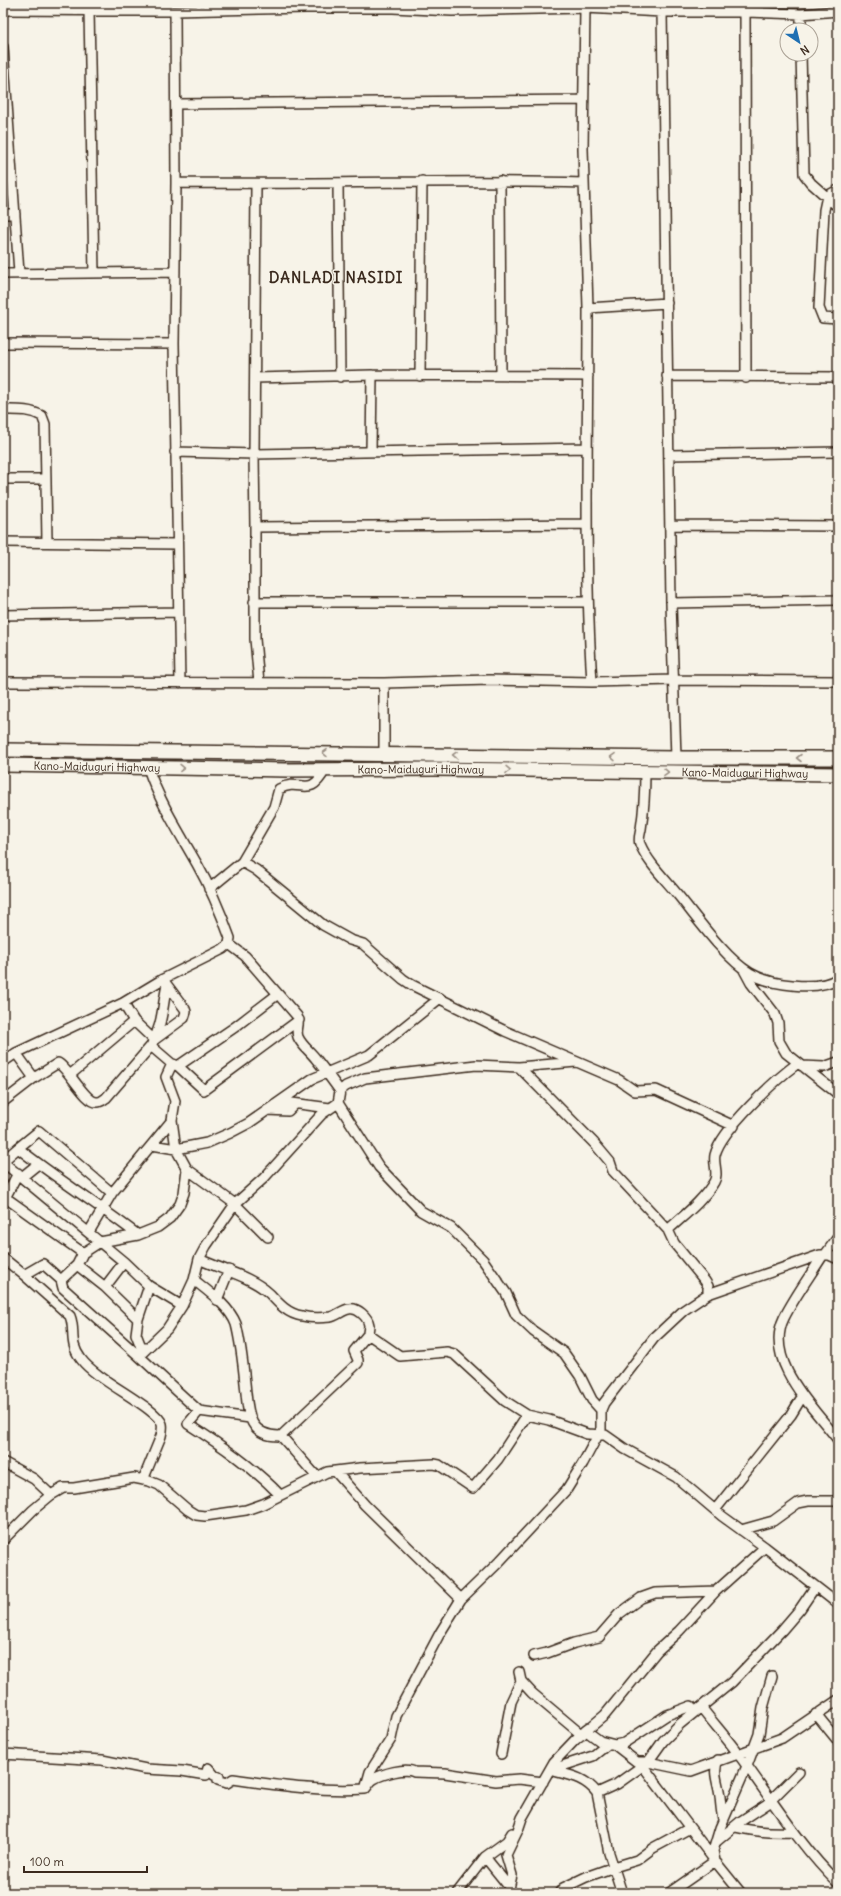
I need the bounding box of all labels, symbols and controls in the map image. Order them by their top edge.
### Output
north arrow [779,22,819,62]
text: N [798,42,812,58]
district label: DANLADI NASIDI [269,268,403,287]
one-way arrow [322,749,328,757]
one-way arrow [452,751,458,759]
one-way arrow [610,753,616,761]
one-way arrow [796,754,802,762]
street label: Kano-Maiduguri Highway [33,759,161,775]
street label: Kano-Maiduguri Highway [357,762,484,777]
one-way arrow [179,764,185,773]
street label: Kano-Maiduguri Highway [681,765,808,781]
one-way arrow [505,766,511,774]
one-way arrow [663,768,669,776]
scale bar [24,1848,147,1874]
text: 100 m [30,1854,64,1869]

